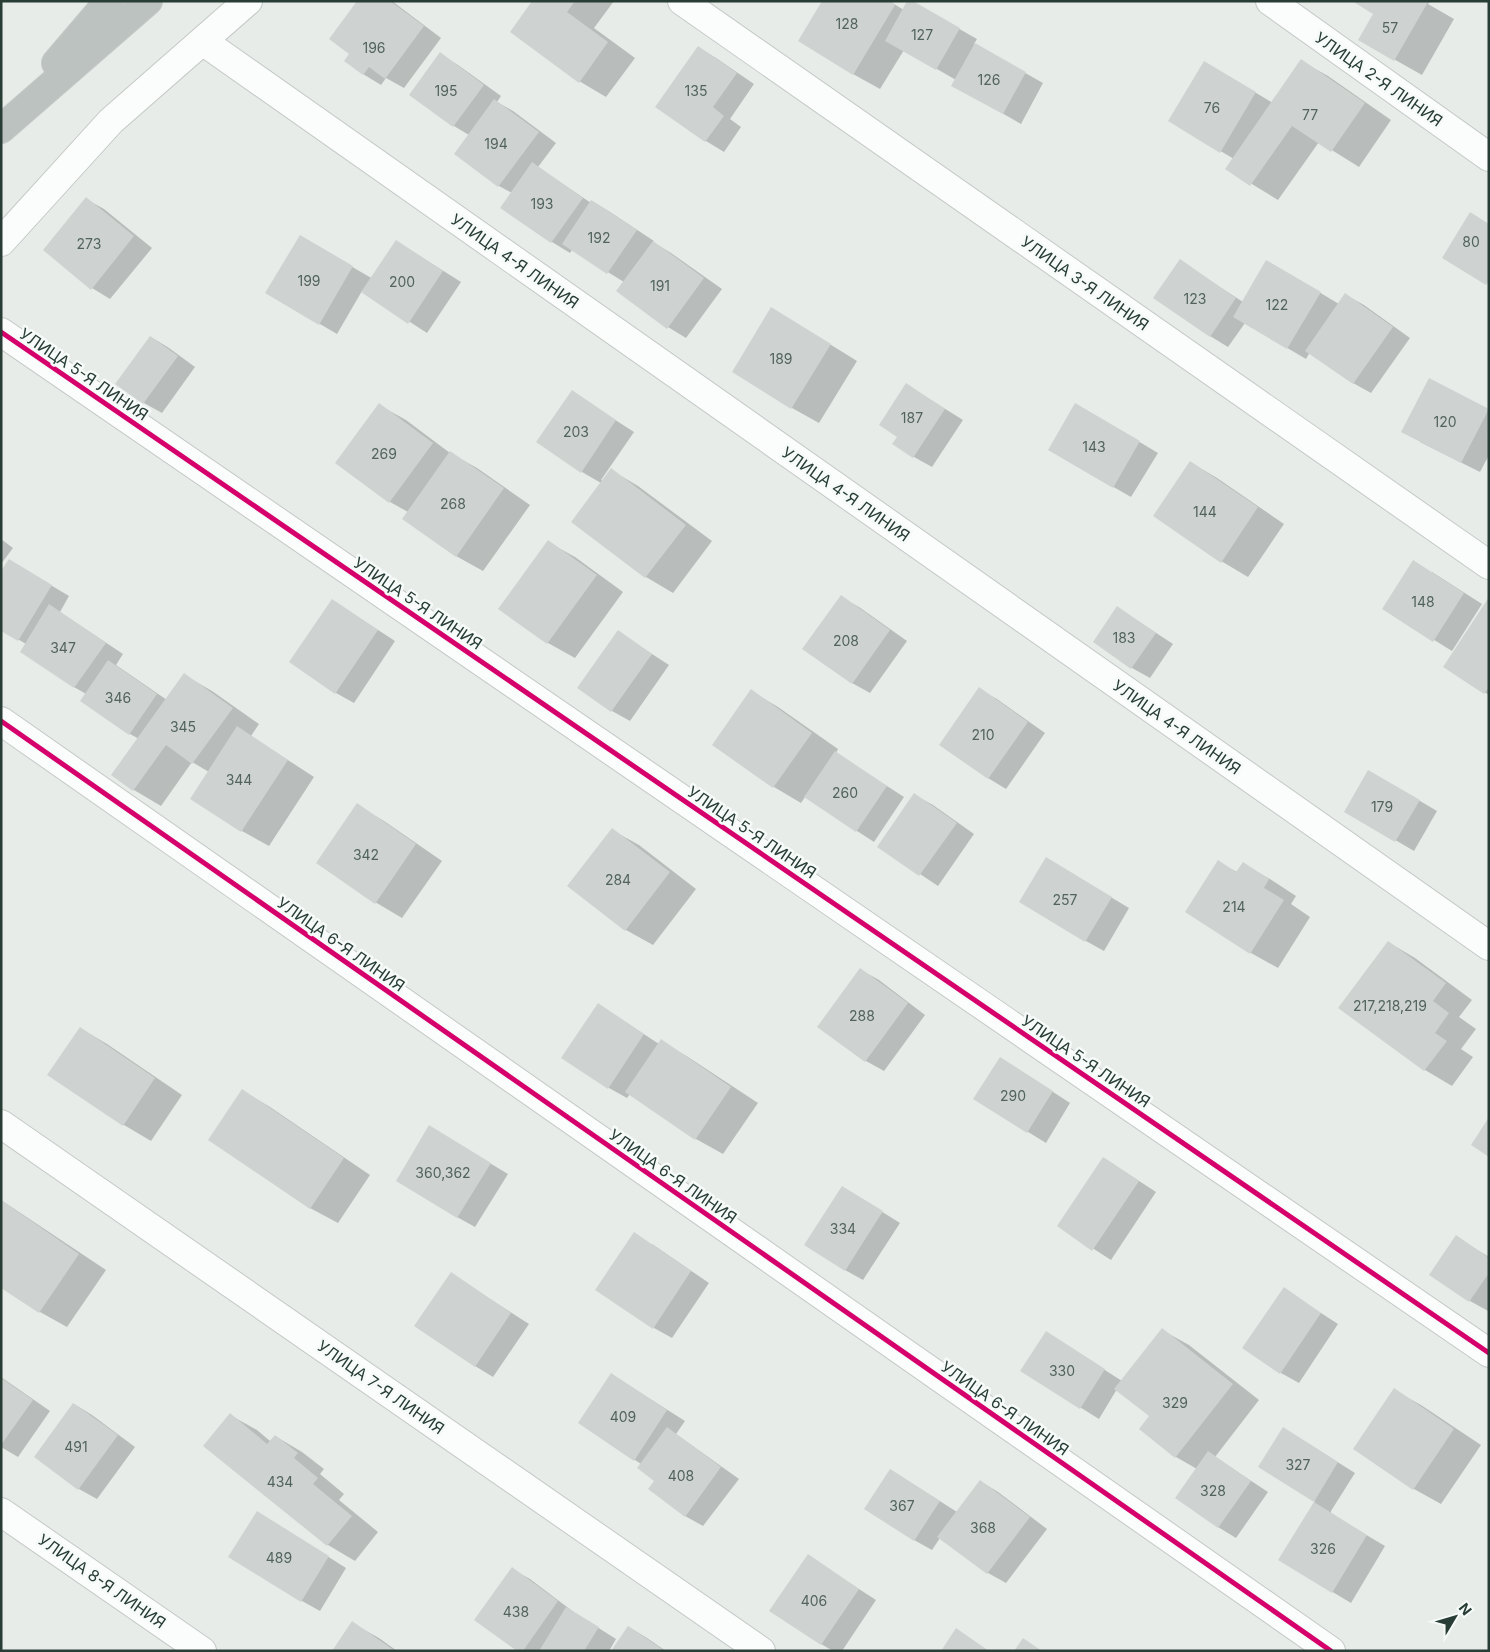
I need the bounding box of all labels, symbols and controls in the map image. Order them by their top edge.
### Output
house number: 128 [836,15,858,32]
house number: 57 [1382,19,1398,36]
house number: 127 [911,26,933,43]
street label: УЛИЦА 2-Я ЛИНИЯ [1311,27,1447,131]
house number: 196 [362,39,386,56]
house number: 126 [978,71,1000,88]
house number: 195 [435,82,457,99]
house number: 135 [685,82,707,99]
house number: 76 [1204,99,1220,116]
house number: 77 [1302,106,1318,123]
house number: 194 [484,135,508,152]
house number: 193 [530,195,554,212]
street label: УЛИЦА 4-Я ЛИНИЯ [447,209,583,313]
house number: 192 [588,229,610,246]
street label: УЛИЦА 3-Я ЛИНИЯ [1017,231,1153,335]
house number: 80 [1462,233,1480,250]
house number: 273 [77,235,101,252]
house number: 199 [297,272,321,289]
house number: 200 [389,273,415,290]
house number: 191 [650,277,670,294]
house number: 123 [1184,290,1206,307]
house number: 122 [1266,296,1288,313]
street label: УЛИЦА 5-Я ЛИНИЯ [16,323,152,425]
house number: 189 [769,350,793,367]
house number: 187 [901,409,923,426]
house number: 120 [1433,413,1457,430]
house number: 203 [563,423,589,440]
house number: 143 [1082,438,1106,455]
street label: УЛИЦА 4-Я ЛИНИЯ [778,442,914,546]
house number: 269 [371,445,397,462]
house number: 268 [440,495,466,512]
house number: 144 [1193,503,1217,520]
street label: УЛИЦА 5-Я ЛИНИЯ [350,552,486,654]
house number: 148 [1411,593,1435,610]
house number: 183 [1112,629,1136,646]
house number: 208 [833,632,859,649]
house number: 347 [50,639,76,656]
street label: УЛИЦА 4-Я ЛИНИЯ [1109,675,1245,779]
house number: 346 [105,689,131,706]
house number: 345 [170,718,196,735]
house number: 210 [971,726,995,743]
house number: 344 [226,771,252,788]
street label: УЛИЦА 5-Я ЛИНИЯ [684,781,820,883]
house number: 260 [832,784,858,801]
house number: 179 [1371,798,1393,815]
house number: 342 [353,846,379,863]
house number: 284 [605,871,631,888]
house number: 257 [1053,891,1078,908]
street label: УЛИЦА 6-Я ЛИНИЯ [273,892,409,996]
house number: 214 [1222,898,1246,915]
house number: 217,218,219 [1353,997,1427,1014]
house number: 288 [849,1007,875,1024]
street label: УЛИЦА 5-Я ЛИНИЯ [1018,1010,1154,1112]
house number: 290 [1000,1087,1026,1104]
street label: УЛИЦА 6-Я ЛИНИЯ [605,1124,741,1228]
house number: 360,362 [415,1164,471,1181]
house number: 334 [830,1220,856,1237]
street label: УЛИЦА 7-Я ЛИНИЯ [314,1336,448,1438]
street label: УЛИЦА 6-Я ЛИНИЯ [937,1356,1073,1460]
house number: 330 [1049,1362,1075,1379]
house number: 329 [1162,1394,1188,1411]
house number: 409 [610,1408,636,1425]
house number: 491 [64,1438,88,1455]
house number: 327 [1285,1456,1311,1473]
house number: 408 [668,1467,694,1484]
house number: 434 [267,1473,293,1490]
house number: 328 [1200,1482,1226,1499]
house number: 367 [889,1497,915,1514]
house number: 368 [970,1519,996,1536]
street label: УЛИЦА 8-Я ЛИНИЯ [34,1529,170,1633]
house number: 326 [1310,1540,1336,1557]
house number: 489 [266,1549,292,1566]
house number: 406 [801,1592,827,1609]
north arrow [1430,1592,1480,1642]
text: N [1456,1599,1476,1618]
house number: 438 [503,1603,529,1620]

